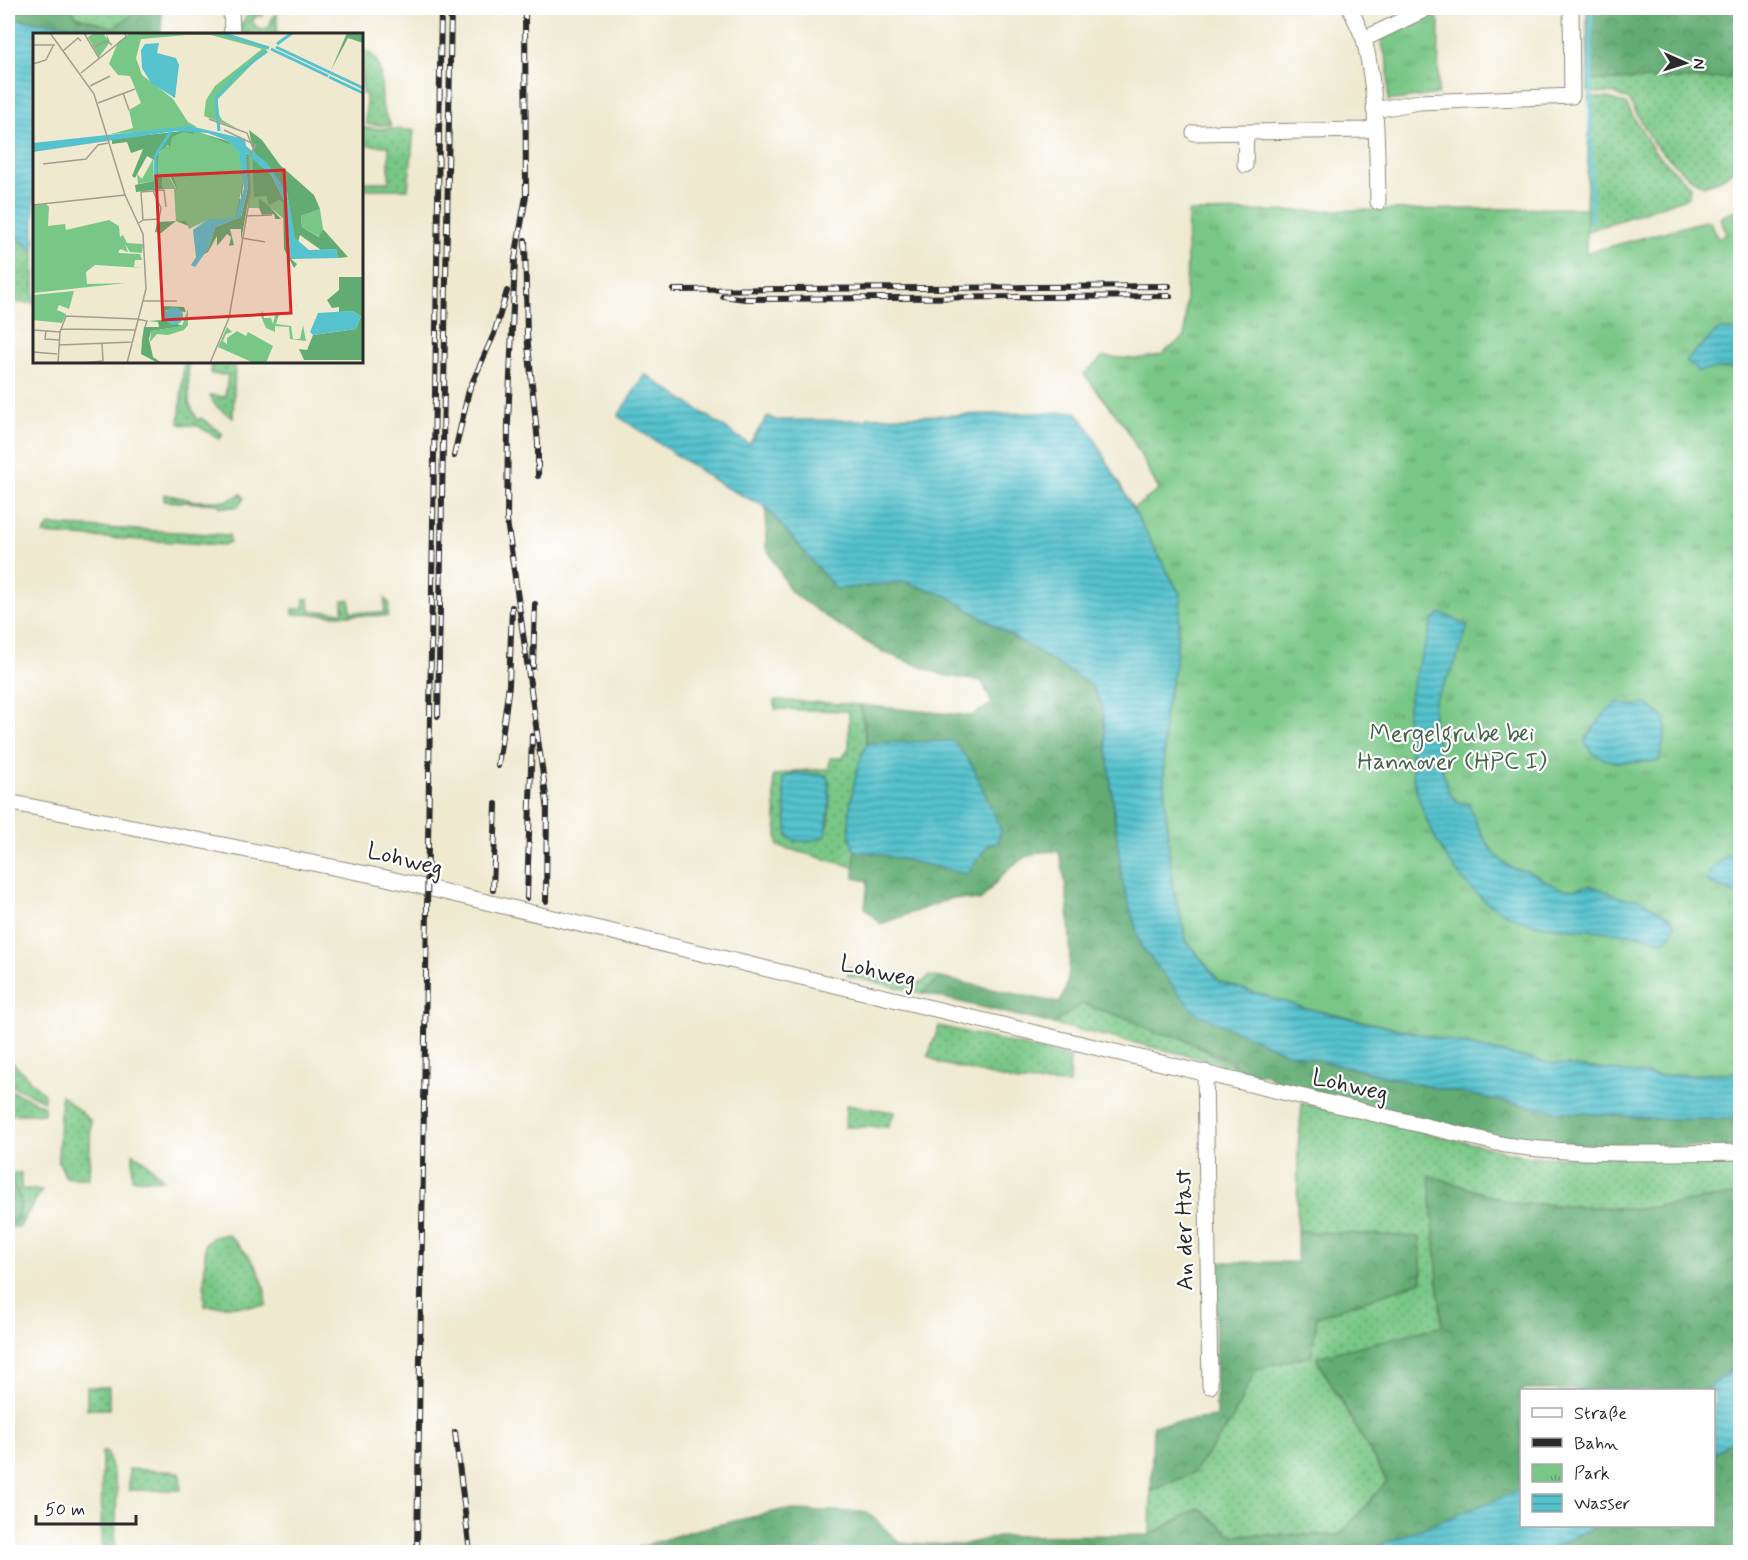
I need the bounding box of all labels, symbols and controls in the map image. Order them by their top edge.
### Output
inset map [33,33,363,363]
north arrow [1655,33,1715,93]
text: N [1688,58,1709,70]
park label: Mergelgrube bei Hannover (HPC I) [1357,719,1547,778]
street label: Lohweg [364,836,446,884]
street label: Lohweg [837,948,919,996]
street label: Lohweg [1309,1062,1391,1110]
street label: An der Hast [1168,1168,1202,1291]
legend [1520,1389,1715,1527]
text: Straße [1574,1402,1627,1426]
text: Bahn [1574,1432,1618,1456]
text: Park [1574,1462,1610,1486]
scale bar [36,1488,136,1526]
text: Wasser [1574,1492,1631,1516]
text: 50 m [45,1498,85,1522]

